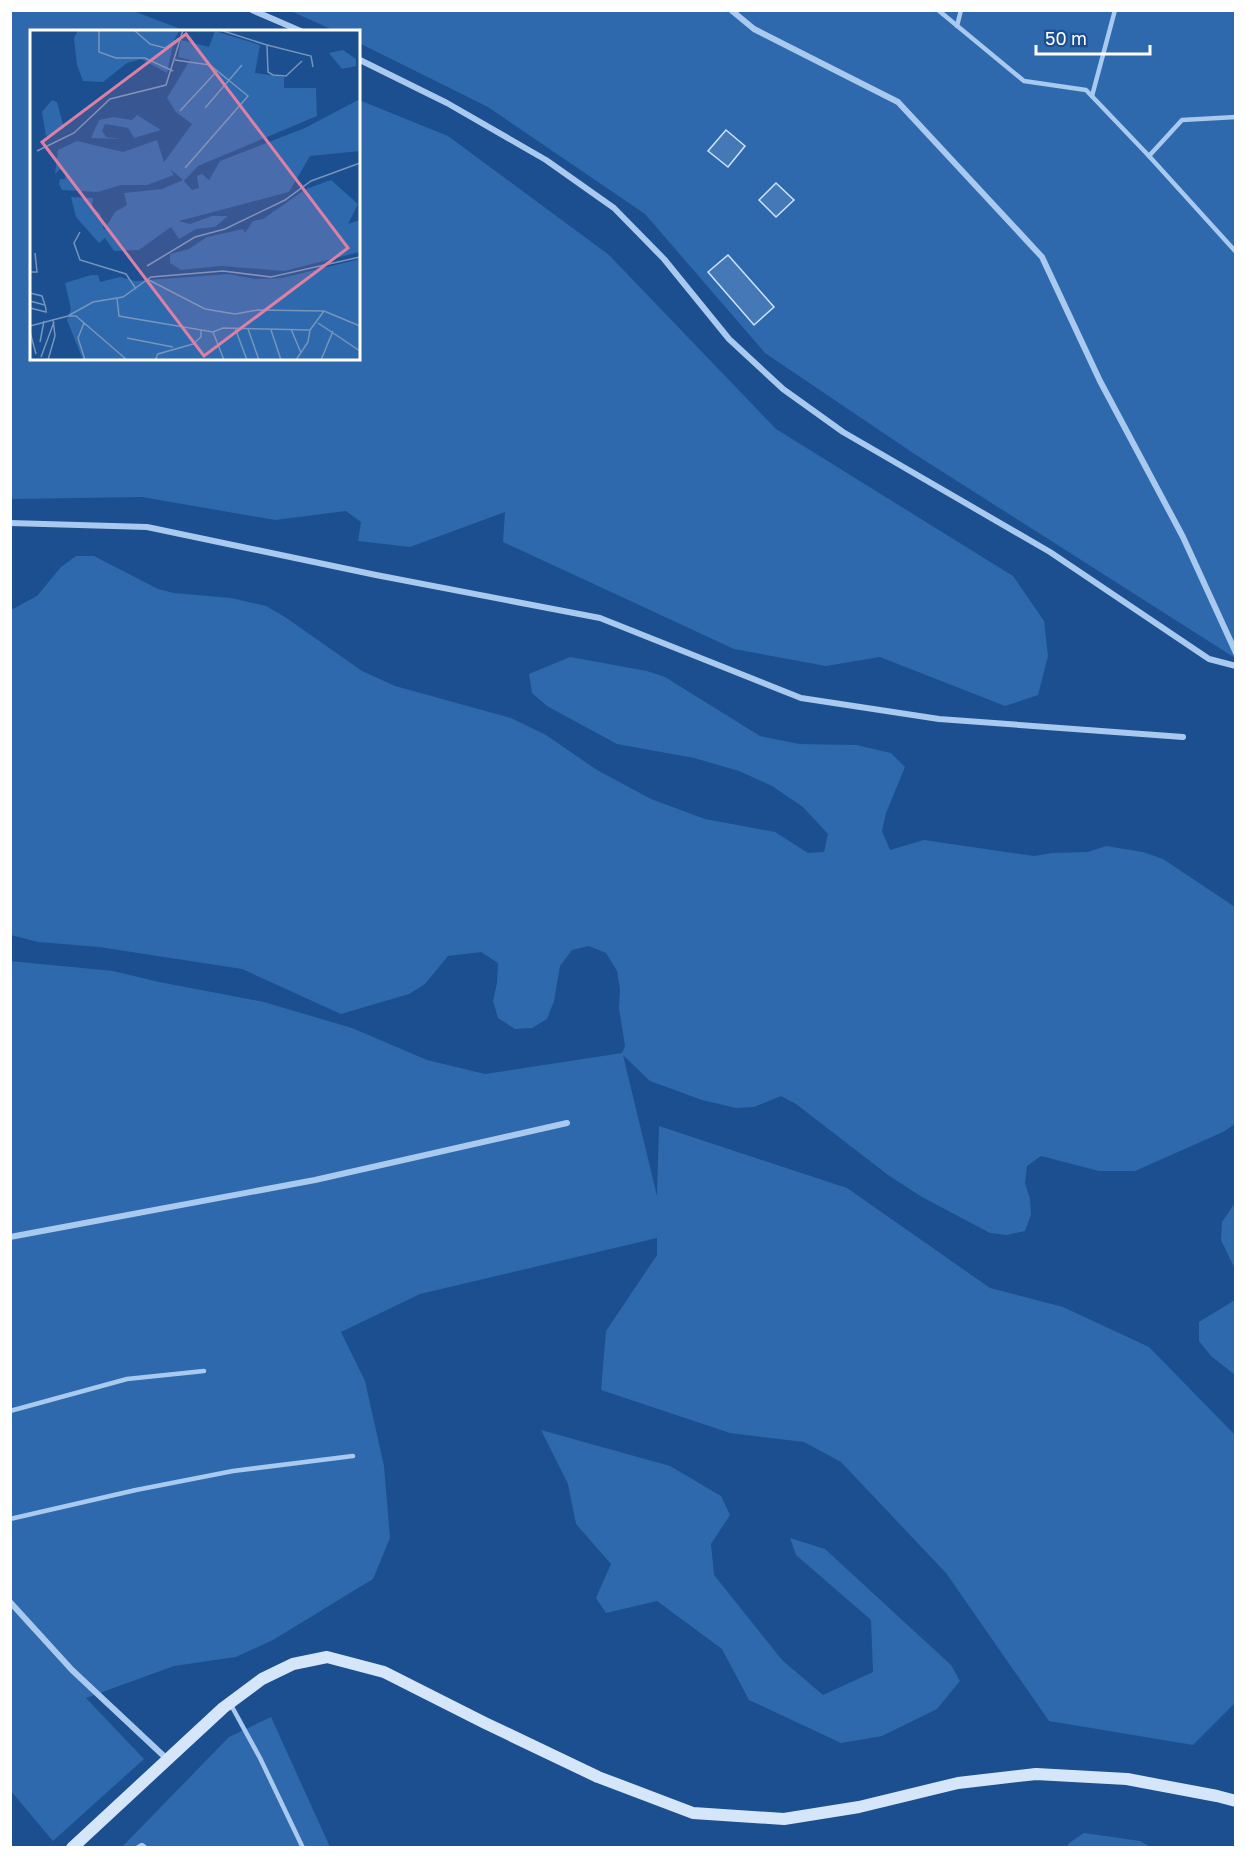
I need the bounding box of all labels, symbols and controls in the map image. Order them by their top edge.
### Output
scale bar [1036,18,1150,56]
text: 50 m [1045,27,1087,49]
inset map [30,30,360,360]

